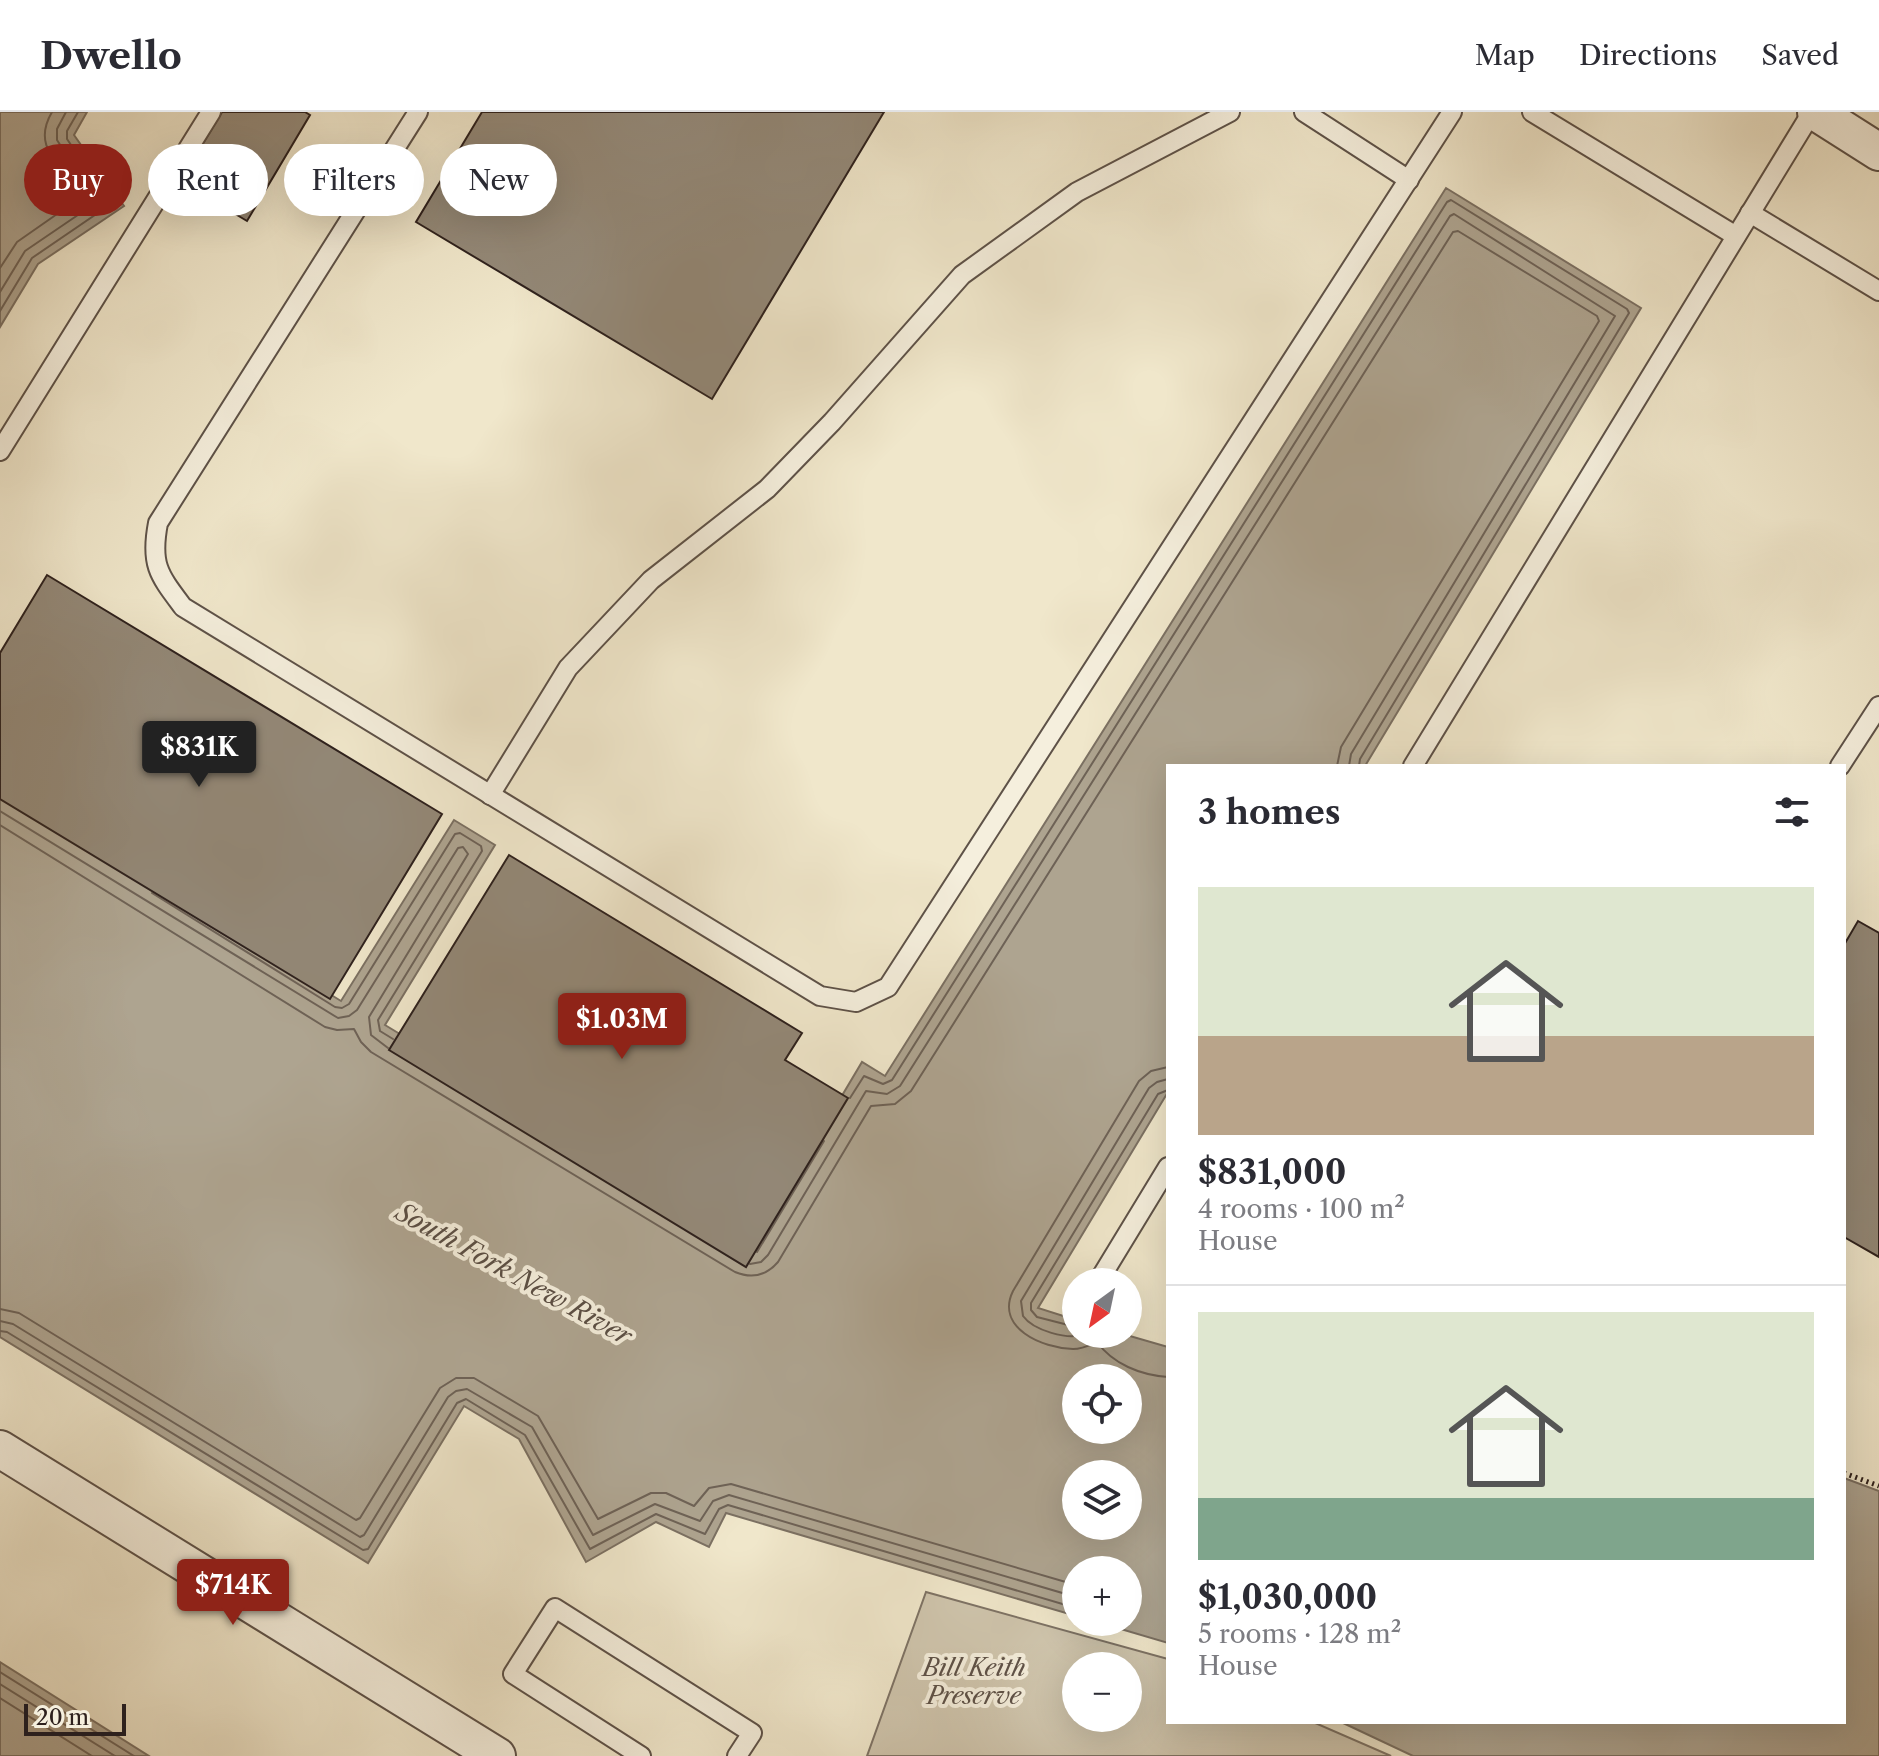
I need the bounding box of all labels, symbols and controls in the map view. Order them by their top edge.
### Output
text: Dwello [40,32,182,79]
text: Map [1475,38,1535,72]
text: Directions [1579,38,1717,72]
text: Saved [1761,38,1839,72]
chip: Buy [24,144,132,216]
chip: Rent [148,144,268,216]
chip: Filters [284,144,424,216]
chip: New [440,144,557,216]
pin: $831K [143,721,255,789]
text: $831K [160,731,238,763]
icon: filters [1770,790,1814,834]
text: 3 homes [1198,791,1341,833]
icon: home [1434,939,1578,1083]
pin: $1.03M [557,993,687,1061]
text: $1.03M [576,1003,668,1035]
text: $831,000 [1198,1151,1346,1193]
text: 4 rooms · 100 m² [1198,1193,1405,1225]
water label: South Fork New River [389,1195,639,1353]
text: House [1198,1225,1278,1257]
north arrow [1062,1268,1142,1348]
map controls [1062,1268,1142,1732]
button: locate [1062,1364,1142,1444]
icon: home [1434,1364,1578,1508]
button: layers [1062,1460,1142,1540]
button: + [1062,1556,1142,1636]
pin: $714K [177,1559,289,1627]
text: $714K [195,1569,271,1601]
text: $1,030,000 [1198,1576,1377,1618]
text: 5 rooms · 128 m² [1198,1618,1401,1650]
text: House [1198,1650,1278,1682]
button: − [1062,1652,1142,1732]
park label: Bill Keith Preserve [920,1653,1026,1710]
scale bar [24,1700,126,1736]
text: 20 m [36,1704,89,1731]

